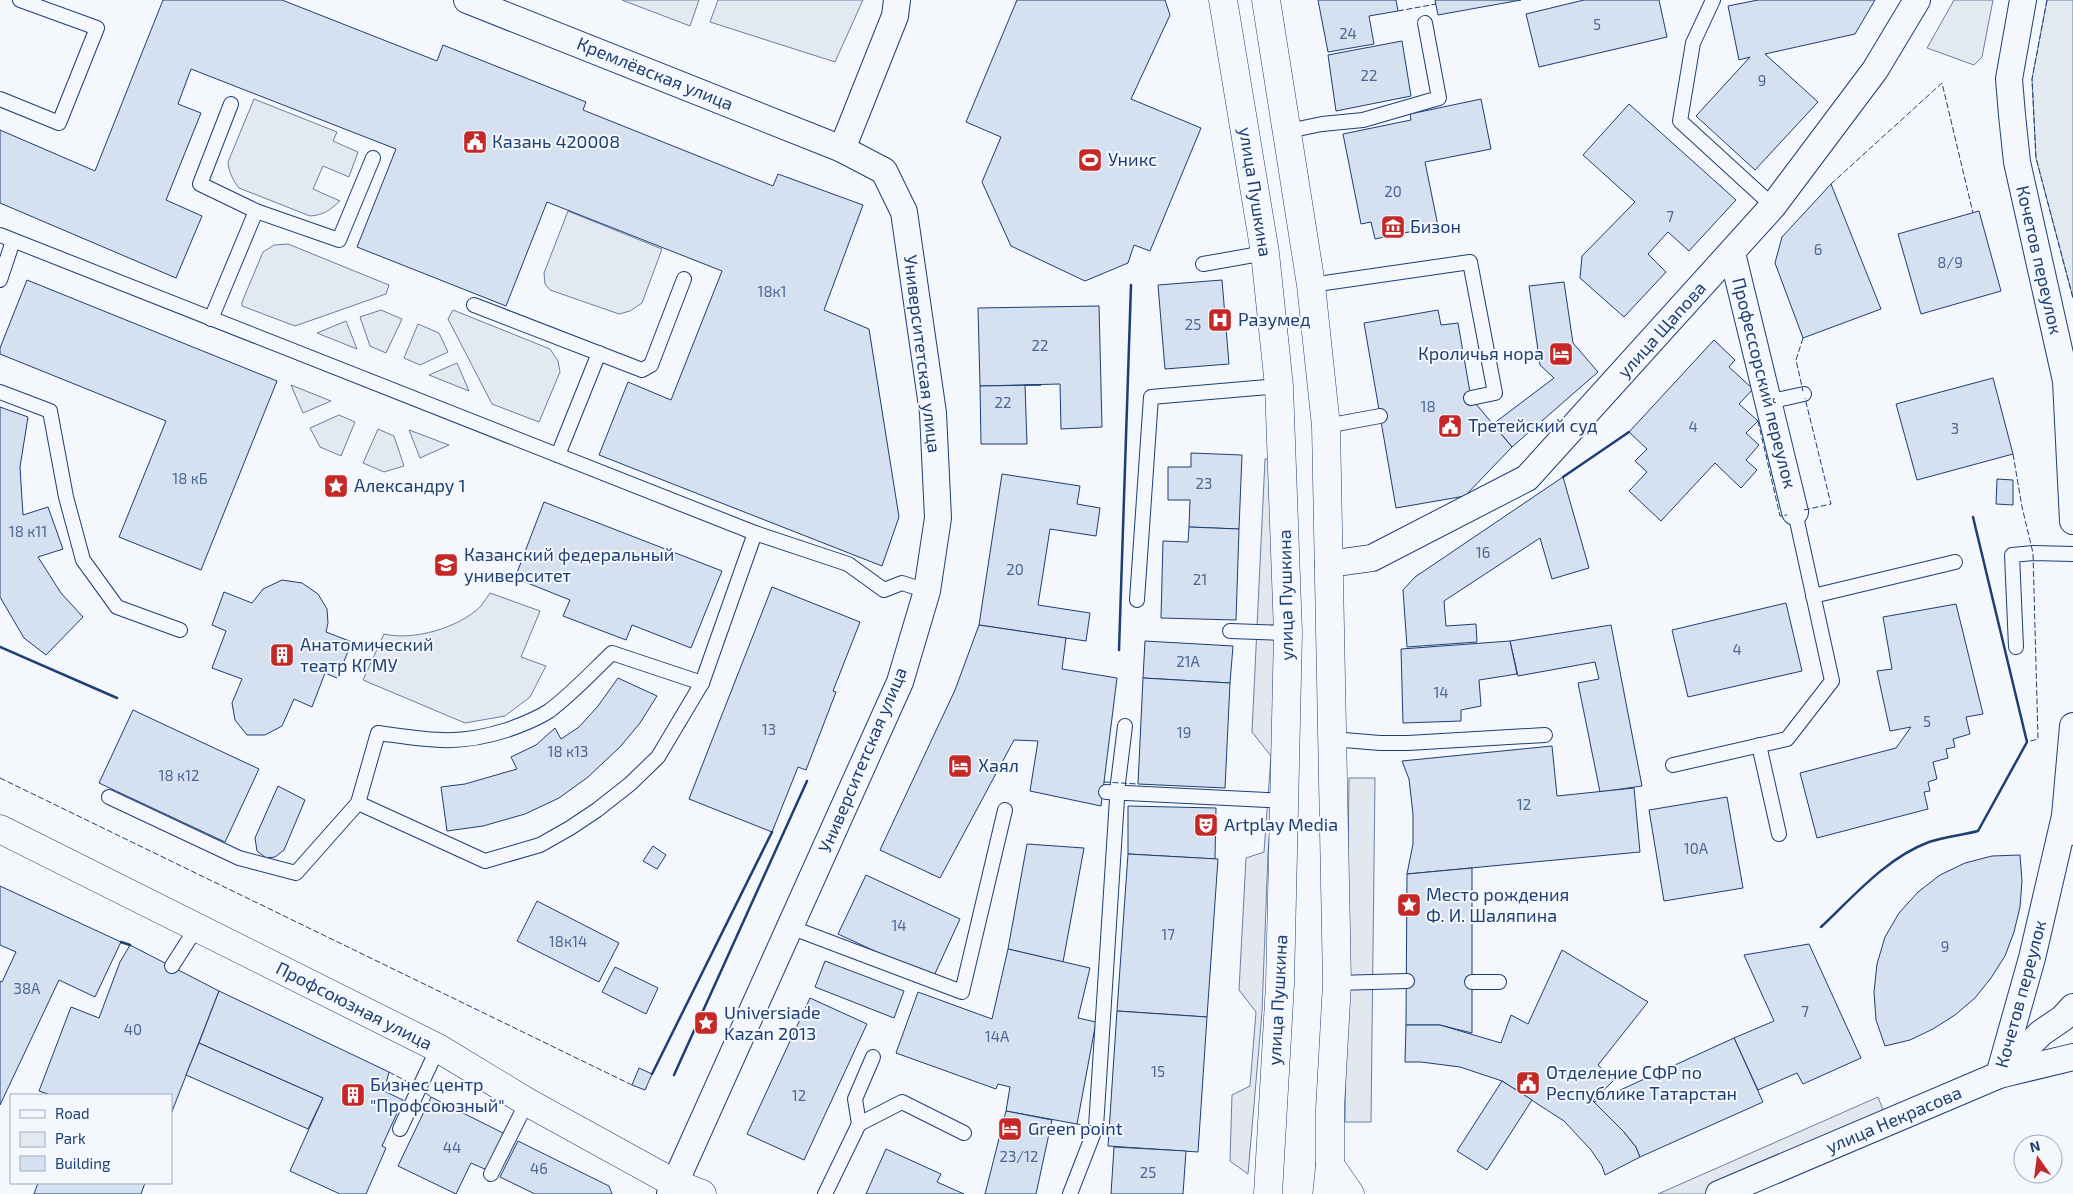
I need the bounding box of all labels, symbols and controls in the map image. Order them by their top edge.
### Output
house number: 5 [1593,15,1601,33]
house number: 24 [1339,24,1357,42]
street label: Кремлёвская улица [574,32,737,115]
house number: 22 [1361,66,1377,84]
house number: 9 [1758,71,1766,89]
street label: улица Пушкина [1235,125,1277,258]
public building icon: Казань 420008 [462,129,488,155]
place label: Казань 420008 [492,130,620,152]
sports icon: Уникс [1077,147,1103,173]
place label: Уникс [1108,148,1157,170]
house number: 20 [1384,182,1402,200]
street label: Кочетов переулок [2012,183,2068,337]
house number: 7 [1666,207,1674,225]
museum icon: Бизон [1380,214,1406,240]
place label: Бизон [1410,215,1461,237]
house number: 6 [1814,240,1822,258]
house number: 8/9 [1937,253,1963,271]
street label: Университетская улица [900,254,946,454]
street label: Профессорский переулок [1728,275,1802,491]
street label: улица Щапова [1612,277,1710,382]
house number: 18к1 [757,282,787,300]
hospital icon: Разумед [1207,307,1233,333]
place label: Разумед [1238,308,1311,330]
house number: 25 [1185,315,1201,333]
house number: 22 [1032,336,1048,354]
hotel icon: Кроличья нора [1548,341,1574,367]
place label: Кроличья нора [1418,342,1544,364]
house number: 22 [995,393,1011,411]
house number: 18 [1420,397,1436,415]
public building icon: Третейский суд [1437,413,1463,439]
place label: Третейский суд [1468,414,1598,436]
house number: 4 [1688,417,1698,435]
house number: 3 [1951,419,1959,437]
house number: 18 кБ [172,469,208,487]
place icon: Александру 1 [323,473,349,499]
place label: Александру 1 [354,474,466,496]
house number: 23 [1196,474,1212,492]
house number: 18 к11 [9,522,47,540]
street label: улица Пушкина [1273,529,1297,661]
place label: Казанский федеральный университет [464,543,674,586]
house number: 16 [1476,543,1490,561]
school or university icon: Казанский федеральный университет [433,552,459,578]
house number: 20 [1006,560,1024,578]
house number: 21 [1193,570,1207,588]
place label: Анатомический театр КГМУ [300,633,434,676]
house number: 4 [1732,640,1742,658]
building icon: Анатомический театр КГМУ [269,642,295,668]
house number: 21А [1176,652,1201,670]
street label: Университетская улица [813,664,911,856]
house number: 14 [1433,683,1449,701]
house number: 5 [1923,712,1931,730]
house number: 13 [762,720,776,738]
house number: 19 [1177,723,1191,741]
house number: 18 к13 [548,742,588,760]
hotel icon: Хаял [947,753,973,779]
place label: Хаял [978,754,1019,776]
house number: 18 к12 [159,766,199,784]
house number: 12 [1517,795,1531,813]
theatre icon: Artplay Media [1193,812,1219,838]
place label: Artplay Media [1224,813,1338,835]
house number: 10А [1684,839,1709,857]
place label: Место рождения Ф. И. Шаляпина [1426,883,1569,926]
place icon: Место рождения Ф. И. Шаляпина [1396,892,1422,918]
house number: 14 [891,916,907,934]
street label: Кочетов переулок [1990,917,2050,1070]
house number: 17 [1161,925,1175,943]
house number: 18к14 [549,932,587,950]
street label: улица Пушкина [1263,934,1291,1066]
house number: 9 [1941,937,1949,955]
street label: Профсоюзная улица [273,956,436,1054]
house number: 38А [14,979,41,997]
place label: Universiade Kazan 2013 [724,1001,821,1044]
house number: 7 [1801,1002,1809,1020]
place icon: Universiade Kazan 2013 [693,1010,719,1036]
house number: 40 [124,1020,142,1038]
house number: 14А [985,1027,1010,1045]
place label: Отделение СФР по Республике Татарстан [1546,1061,1737,1104]
house number: 15 [1151,1062,1165,1080]
public building icon: Отделение СФР по Республике Татарстан [1515,1070,1541,1096]
place label: Бизнес центр "Профсоюзный" [370,1073,505,1116]
street label: улица Некрасова [1823,1081,1965,1158]
building icon: Бизнес центр "Профсоюзный" [340,1082,366,1108]
house number: 12 [792,1086,806,1104]
legend [10,1094,172,1184]
text: Road [55,1104,90,1122]
hotel icon: Green point [997,1116,1023,1142]
place label: Green point [1028,1117,1123,1139]
text: Park [55,1129,86,1147]
north arrow [2013,1134,2063,1184]
text: N [2028,1136,2042,1155]
house number: 44 [443,1138,461,1156]
house number: 23/12 [1000,1147,1038,1165]
text: Building [55,1154,111,1172]
house number: 46 [530,1159,548,1177]
house number: 25 [1140,1163,1156,1181]

